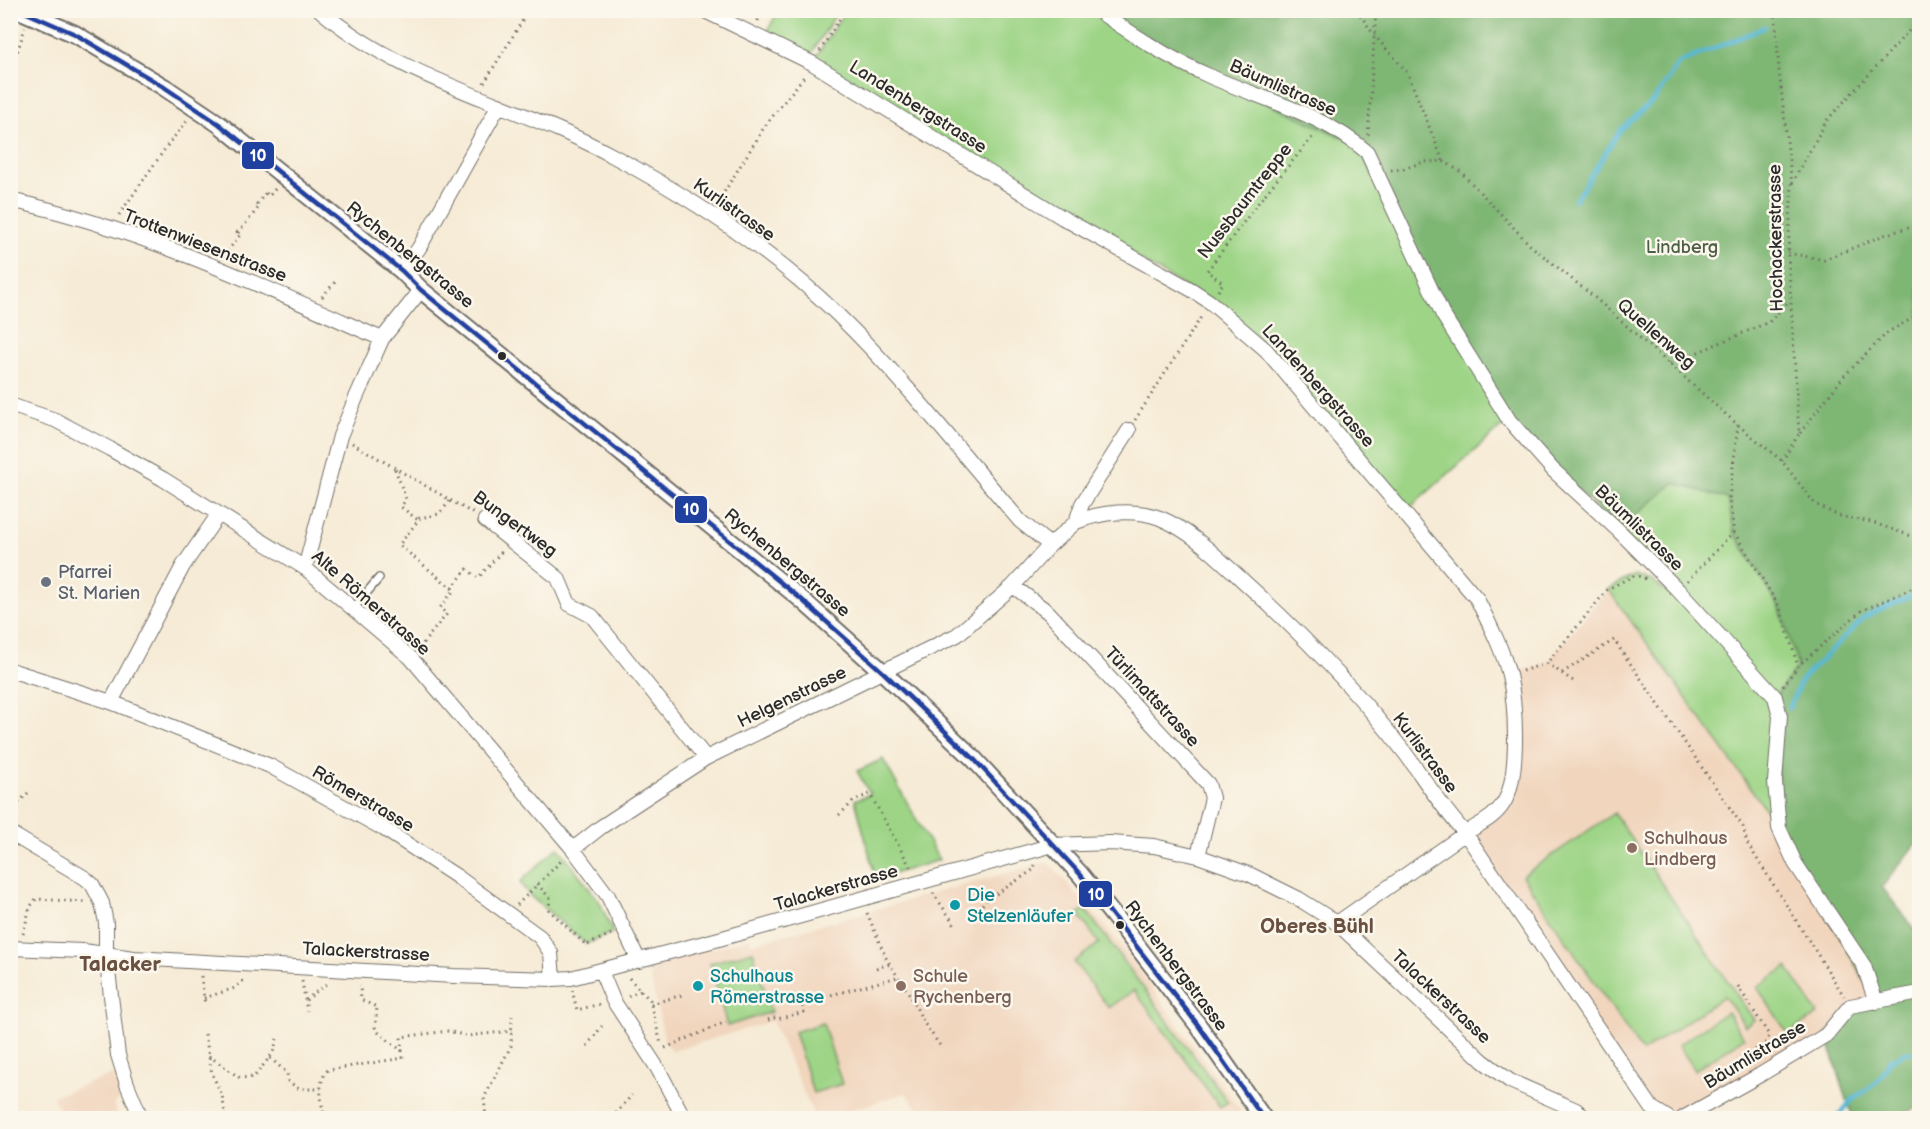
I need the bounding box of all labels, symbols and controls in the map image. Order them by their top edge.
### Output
street label: Bäumlistrasse [1226,55,1340,121]
street label: Landenbergstrasse [845,56,991,158]
street label: Nussbaumtreppe [1193,139,1297,263]
line badge: 10 [241,141,275,170]
text: 10 [250,147,266,166]
street label: Hochackerstrasse [1764,164,1788,312]
street label: Kurlistrasse [689,174,779,246]
street label: Rychenbergstrasse [342,197,478,313]
street label: Trottenwiesenstrasse [120,205,290,287]
park label: Lindberg [1646,237,1718,258]
street label: Quellenweg [1613,294,1699,374]
street label: Landenbergstrasse [1257,320,1379,452]
unlabelled marker [496,350,508,362]
street label: Bäumlistrasse [1590,481,1688,576]
street label: Bungertweg [469,486,561,562]
line badge: 10 [674,495,708,524]
text: 10 [683,501,699,520]
street label: Rychenbergstrasse [720,504,854,622]
street label: Alte Römerstrasse [308,546,435,660]
place label: Pfarrei St. Marien [58,562,140,604]
marker: Pfarrei St. Marien [39,575,53,589]
street label: Türlimattstrasse [1100,642,1204,752]
street label: Helgenstrasse [734,662,850,732]
street label: Kurlistrasse [1388,709,1462,798]
street label: Römerstrasse [308,761,418,837]
place label: Schulhaus Lindberg [1644,828,1728,870]
marker: Schulhaus Lindberg [1625,841,1639,855]
street label: Talackerstrasse [772,860,901,916]
line badge: 10 [1078,880,1113,908]
place label: Die Stelzenläufer [967,885,1073,927]
text: 10 [1088,886,1104,905]
street label: Rychenbergstrasse [1120,897,1232,1036]
marker: Die Stelzenläufer [948,898,962,912]
district label: Oberes Bühl [1260,915,1374,939]
unlabelled marker [1114,919,1126,931]
street label: Talackerstrasse [302,938,431,966]
street label: Talackerstrasse [1387,946,1495,1048]
district label: Talacker [79,952,161,977]
place label: Schulhaus Römerstrasse [710,966,825,1008]
place label: Schule Rychenberg [913,966,1012,1008]
marker: Schulhaus Römerstrasse [691,979,705,993]
marker: Schule Rychenberg [894,979,908,993]
street label: Bäumlistrasse [1700,1016,1810,1094]

